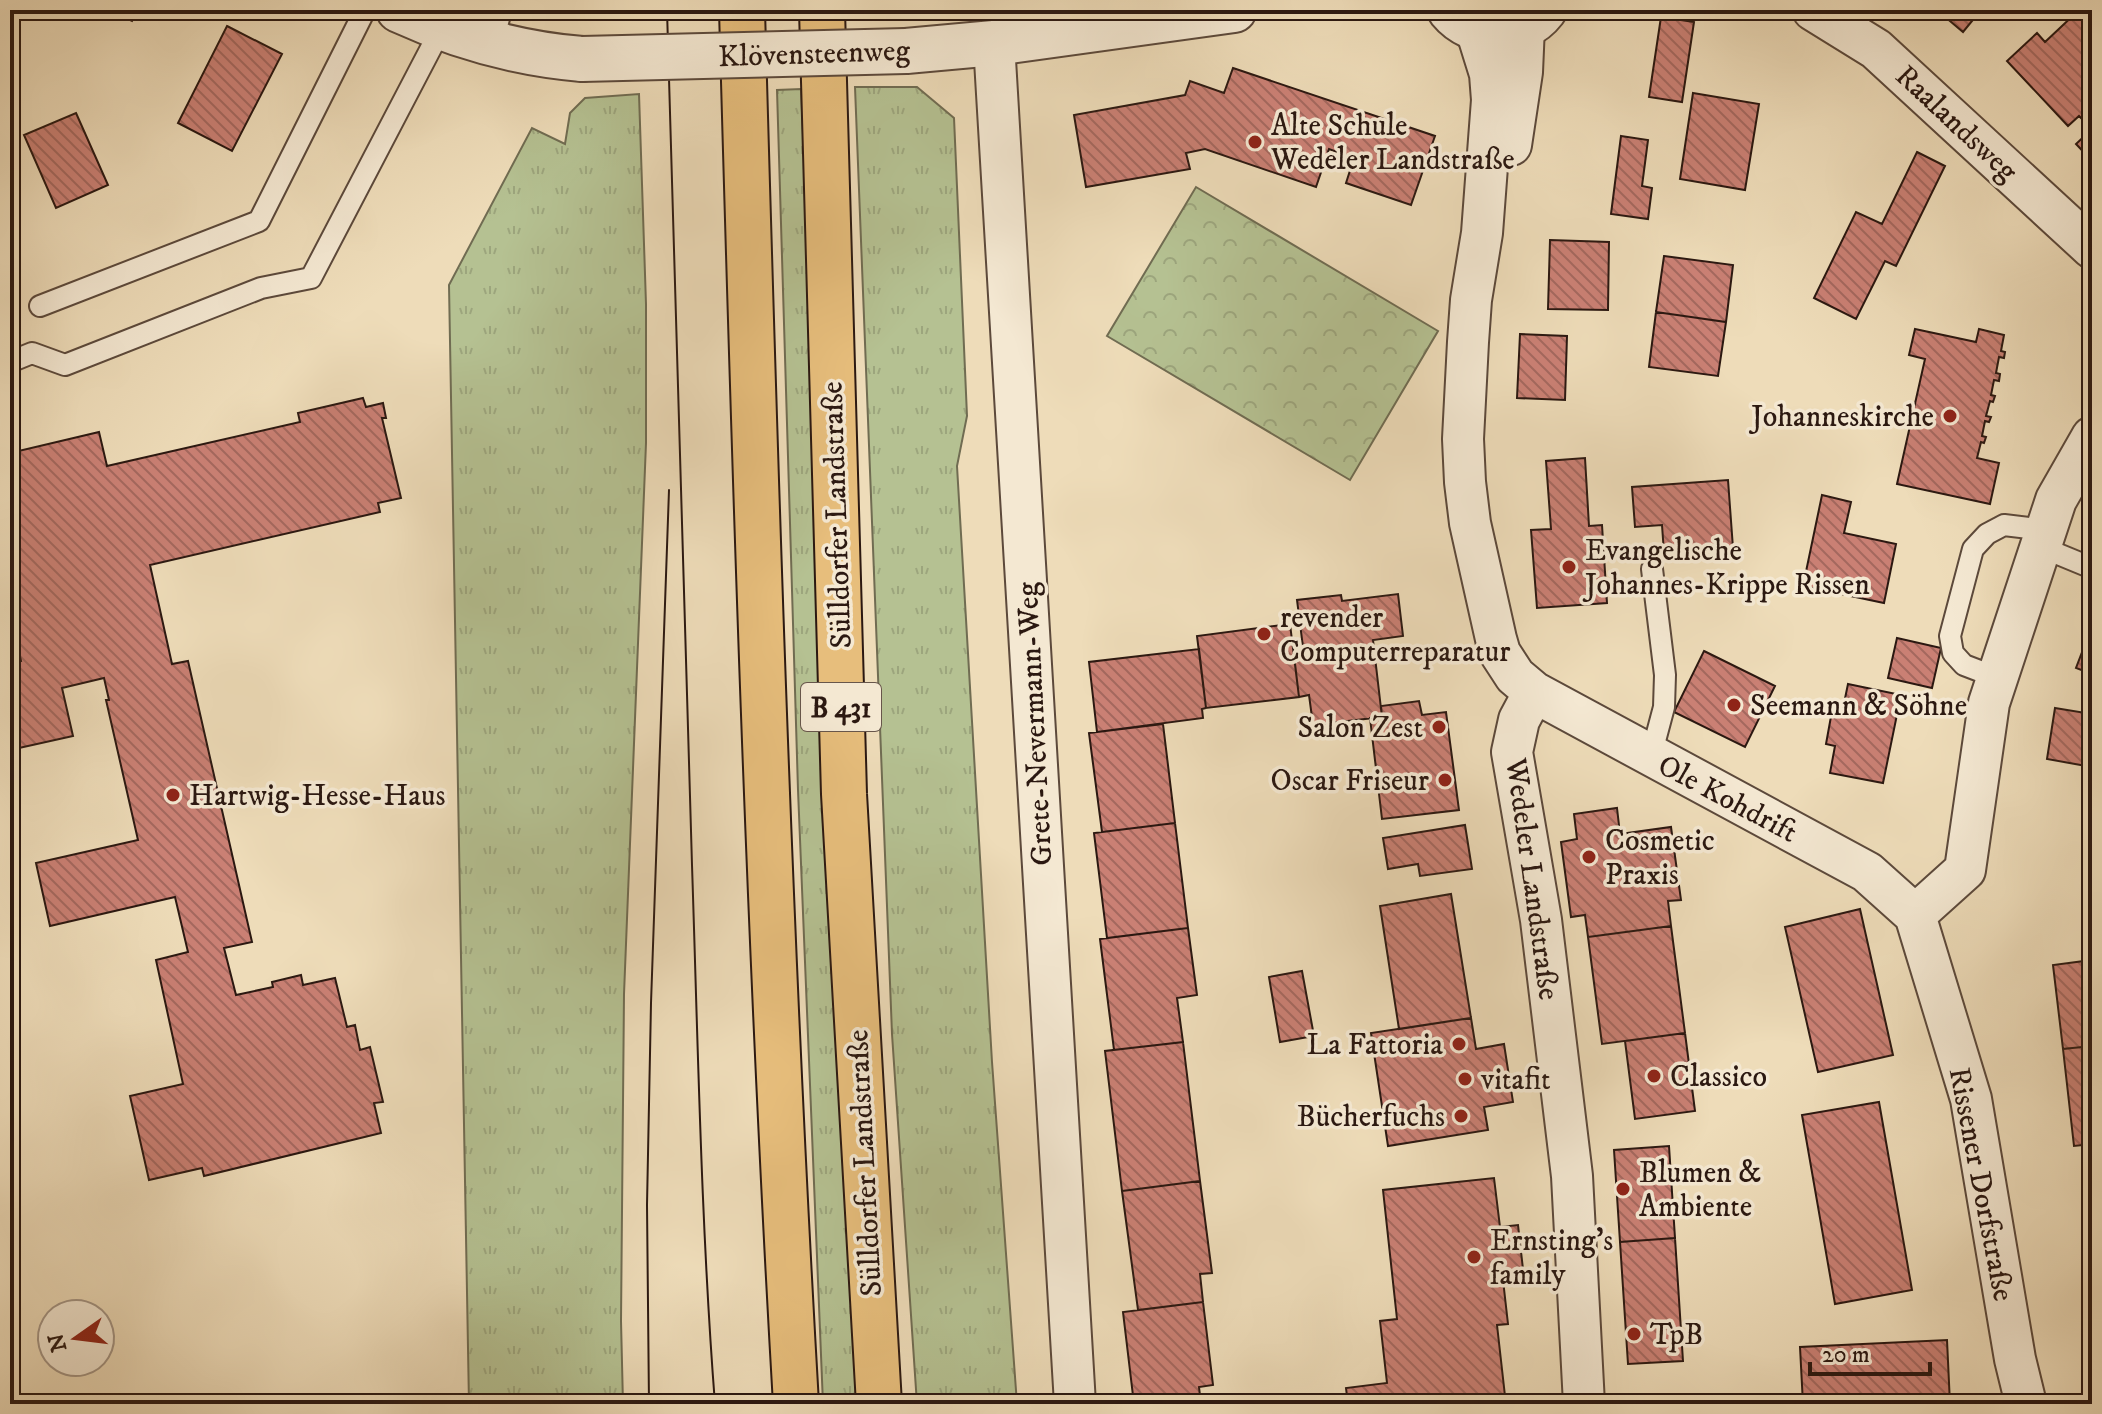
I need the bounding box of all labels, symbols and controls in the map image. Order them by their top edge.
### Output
street label: Klövensteenweg [717,33,911,76]
street label: Raalandsweg [1887,58,2025,190]
place label: Alte Schule Wedeler Landstraße [1270,108,1515,179]
marker: Alte Schule Wedeler Landstraße [1246,133,1264,151]
street label: Sülldorfer Landstraße [814,381,861,649]
place label: Johanneskirche [1748,399,1934,436]
marker: Johanneskirche [1941,407,1959,425]
place label: Evangelische Johannes-Krippe Rissen [1582,533,1870,604]
marker: Evangelische Johannes-Krippe Rissen [1560,558,1578,576]
street label: Grete-Nevermann-Weg [1010,581,1061,867]
place label: revender Computerreparatur [1280,600,1510,671]
marker: revender Computerreparatur [1255,625,1273,643]
road number: B 431 [801,683,881,731]
place label: Seemann & Söhne [1750,688,1967,725]
marker: Seemann & Söhne [1725,696,1743,714]
place label: Salon Zest [1298,710,1423,747]
marker: Salon Zest [1430,718,1448,736]
street label: Ole Kohdrift [1651,747,1803,851]
street label: Wedeler Landstraße [1496,755,1567,1002]
place label: Oscar Friseur [1271,763,1429,800]
marker: Oscar Friseur [1436,771,1454,789]
place label: Hartwig-Hesse-Haus [189,778,446,815]
marker: Hartwig-Hesse-Haus [164,786,182,804]
place label: Cosmetic Praxis [1605,823,1715,894]
marker: Cosmetic Praxis [1580,848,1598,866]
place label: La Fattoria [1307,1027,1443,1064]
street label: Sülldorfer Landstraße [840,1028,891,1297]
marker: La Fattoria [1450,1035,1468,1053]
place label: Classico [1670,1059,1767,1096]
place label: vitafit [1480,1062,1551,1099]
street label: Rissener Dorfstraße [1940,1064,2021,1304]
marker: Classico [1645,1067,1663,1085]
marker: vitafit [1456,1070,1474,1088]
place label: Bücherfuchs [1297,1099,1445,1136]
marker: Bücherfuchs [1452,1107,1470,1125]
place label: Blumen & Ambiente [1639,1155,1761,1226]
marker: Blumen & Ambiente [1614,1180,1632,1198]
place label: Ernsting's family [1490,1223,1613,1294]
marker: Ernsting's family [1465,1248,1483,1266]
north arrow [36,1298,116,1378]
place label: TpB [1650,1317,1703,1354]
marker: TpB [1625,1325,1643,1343]
scale bar [1810,1326,1930,1376]
text: N [43,1330,73,1355]
text: 20 m [1822,1340,1870,1370]

